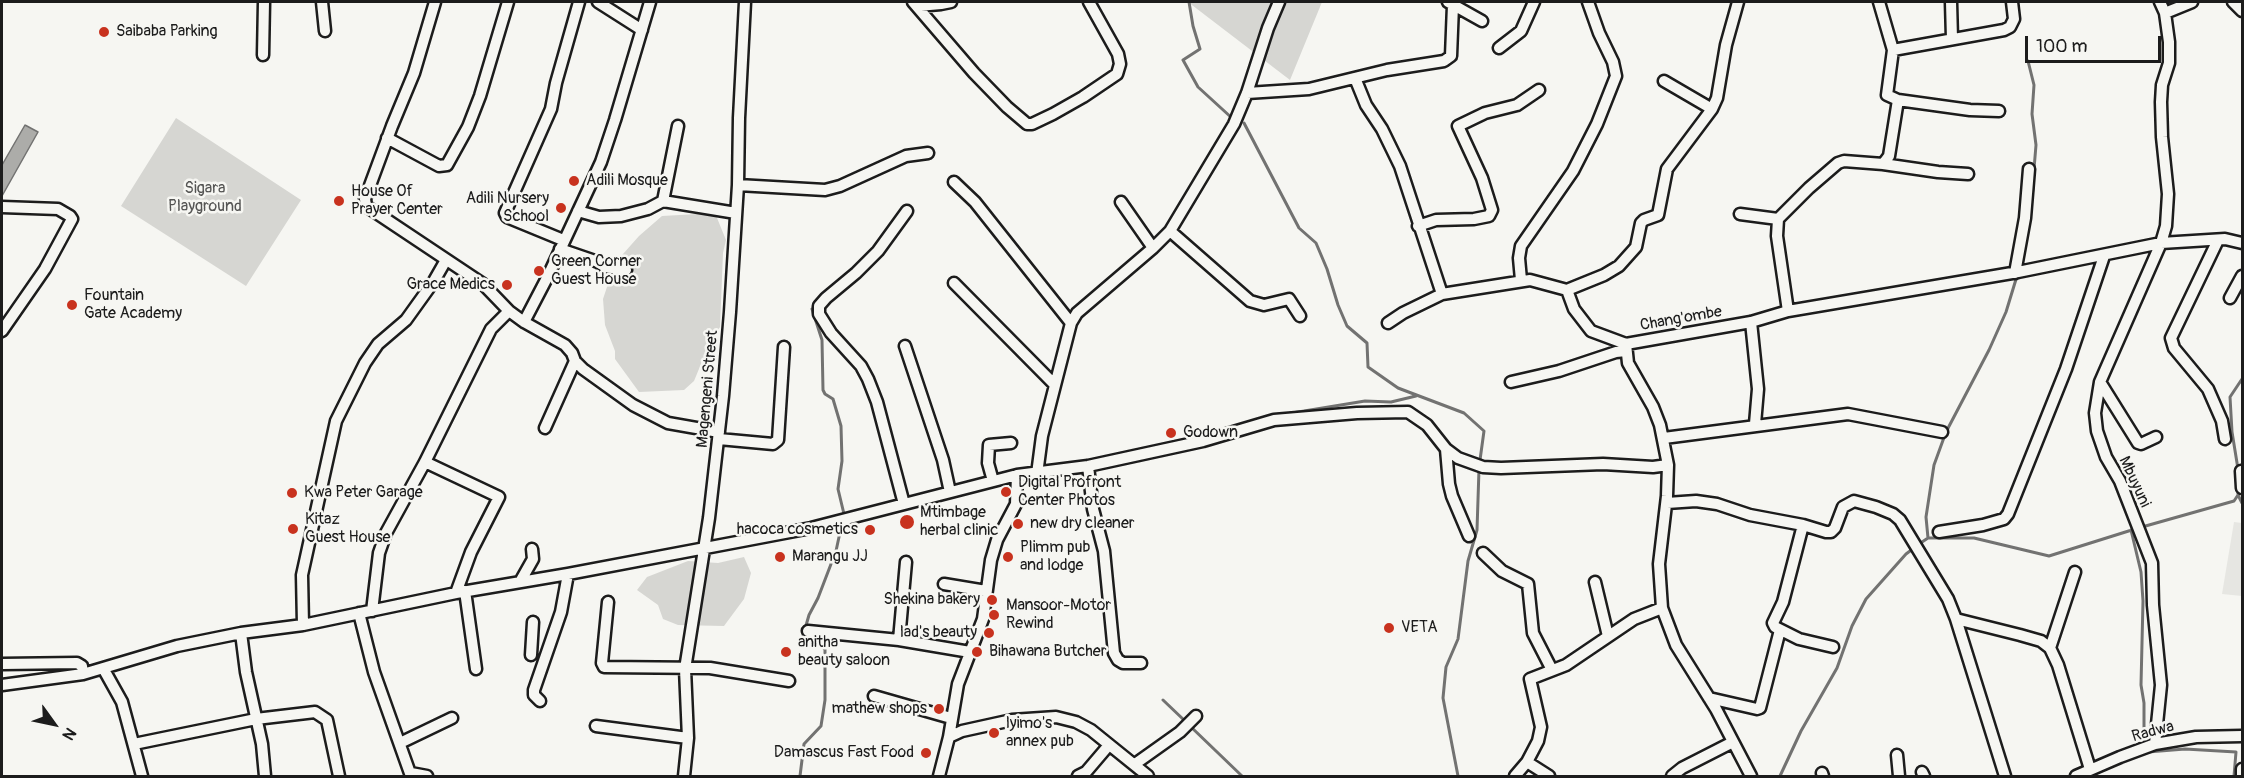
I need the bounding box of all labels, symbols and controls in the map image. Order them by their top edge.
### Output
place label: Saibaba Parking [116,22,217,42]
scale bar [2028,24,2164,62]
marker: Saibaba Parking [97,25,111,39]
text: 100 m [2036,35,2088,58]
place label: Adili Mosque [586,171,668,191]
marker: Adili Mosque [567,174,581,188]
park label: Sigara Playground [168,179,242,217]
place label: House Of Prayer Center [351,182,443,220]
place label: Adili Nursery School [466,189,549,227]
marker: House Of Prayer Center [332,194,346,208]
marker: Adili Nursery School [554,201,568,215]
place label: Green Corner Guest House [551,252,642,290]
marker: Green Corner Guest House [532,264,546,278]
place label: Grace Medics [406,275,495,295]
marker: Grace Medics [500,278,514,292]
place label: Fountain Gate Academy [84,286,182,324]
marker: Fountain Gate Academy [65,298,79,312]
street label: Chang'ombe [1639,302,1723,336]
street label: Magengeni Street [693,329,723,449]
place label: Godown [1183,423,1238,443]
marker: Godown [1164,426,1178,440]
street label: Mbuyuni [2114,453,2154,511]
place label: Digital Profront Center Photos [1018,473,1121,511]
place label: Kwa Peter Garage [304,483,423,503]
marker: Digital Profront Center Photos [999,485,1013,499]
marker: Kwa Peter Garage [285,486,299,500]
place label: Mtimbage herbal clinic [920,503,998,541]
place label: Kitaz Guest House [305,510,390,548]
marker: Mtimbage herbal clinic [898,513,916,531]
place label: new dry cleaner [1030,514,1135,534]
marker: new dry cleaner [1011,517,1025,531]
place label: hacoca cosmetics [737,520,858,540]
marker: Kitaz Guest House [286,522,300,536]
marker: hacoca cosmetics [863,523,877,537]
place label: Plimm pub and lodge [1020,538,1090,576]
place label: Marangu JJ [792,547,868,567]
marker: Marangu JJ [773,550,787,564]
marker: Plimm pub and lodge [1001,550,1015,564]
place label: Shekina bakery [884,590,980,610]
marker: Shekina bakery [985,593,999,607]
place label: Mansoor-Motor Rewind [1006,596,1111,634]
marker: Mansoor-Motor Rewind [987,608,1001,622]
place label: VETA [1401,618,1438,638]
marker: VETA [1382,621,1396,635]
place label: lad's beauty [900,623,977,643]
marker: lad's beauty [982,626,996,640]
place label: anitha beauty saloon [798,633,890,671]
place label: Bihawana Butcher [989,642,1106,662]
marker: anitha beauty saloon [779,645,793,659]
marker: Bihawana Butcher [970,645,984,659]
north arrow [24,694,84,754]
place label: mathew shops [832,699,927,719]
marker: mathew shops [932,702,946,716]
place label: lyimo's annex pub [1006,714,1074,752]
street label: Radwa [2130,717,2176,747]
text: N [58,724,80,744]
marker: lyimo's annex pub [987,726,1001,740]
place label: Damascus Fast Food [774,743,914,763]
marker: Damascus Fast Food [919,746,933,760]

